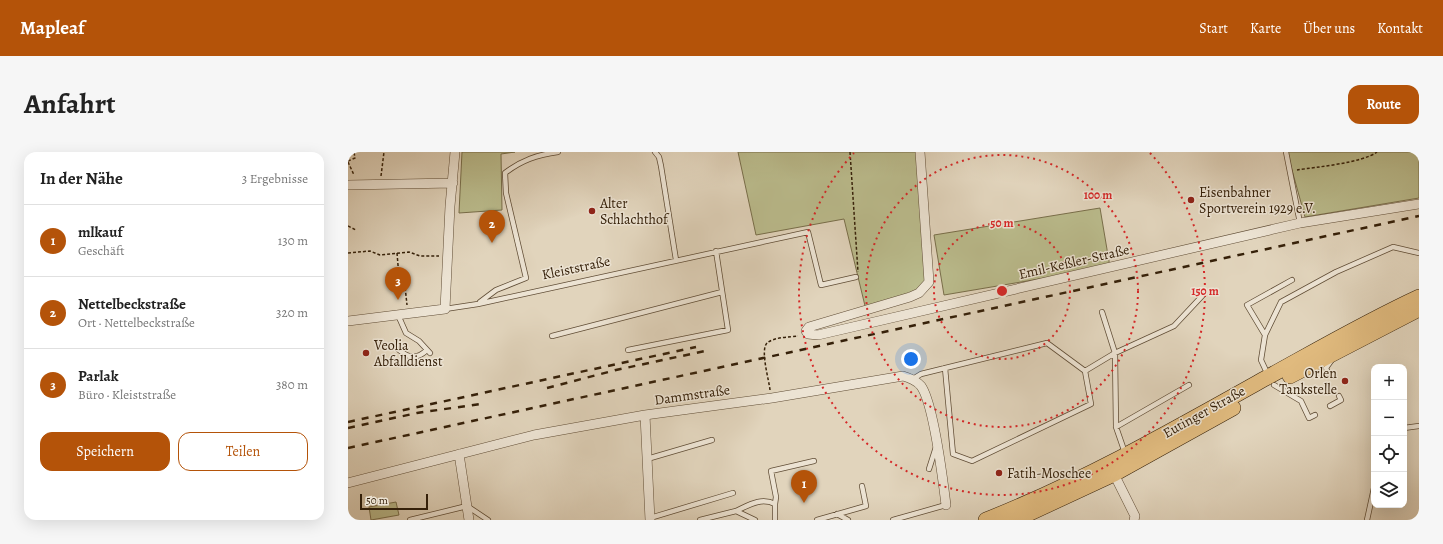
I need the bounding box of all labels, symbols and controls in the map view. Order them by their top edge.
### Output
text: Mapleaf [20,15,85,41]
text: Start [1199,19,1228,38]
text: Karte [1250,19,1281,38]
text: Über uns [1303,19,1355,38]
text: Kontakt [1377,19,1423,38]
text: Anfahrt [24,85,116,123]
button: Route [1348,85,1419,124]
text: In der Nähe [40,167,123,190]
text: 3 Ergebnisse [242,170,308,187]
place label: Eisenbahner Sportverein 1929 e.V. [1199,183,1316,218]
text: 100 m [1084,187,1112,203]
place label: Alter Schlachthof [599,194,670,229]
marker: Eisenbahner Sportverein 1929 e.V. [1186,195,1196,205]
marker: Alter Schlachthof [587,206,597,216]
pin: 2 [479,210,505,243]
text: 50 m [990,215,1014,231]
text: mlkauf [78,222,123,242]
text: 1 [51,232,55,249]
text: 130 m [278,232,308,249]
street label: Emil-Keßler-Straße [1017,240,1131,284]
text: Geschäft [78,242,124,259]
street label: Kleiststraße [540,252,612,284]
pin: 3 [385,267,411,300]
text: 150 m [1191,283,1219,299]
centre of rings [995,284,1009,298]
text: Nettelbeckstraße [78,294,186,314]
text: 2 [50,304,56,321]
text: 320 m [276,304,308,321]
text: Ort · Nettelbeckstraße [78,314,195,331]
place label: Veolia Abfalldienst [373,336,443,371]
marker: Veolia Abfalldienst [361,348,371,358]
your location [901,349,921,369]
place label: Orlen Tankstelle [1279,364,1337,399]
map controls [1371,364,1407,508]
button: + [1371,364,1407,400]
text: Parlak [78,366,119,386]
text: 3 [50,376,56,393]
text: 380 m [276,376,308,393]
marker: Orlen Tankstelle [1340,376,1350,386]
street label: Dammstraße [653,380,731,410]
street label: Eutinger Straße [1159,381,1249,443]
text: Büro · Kleiststraße [78,386,176,403]
button: − [1371,400,1407,436]
button: Speichern [40,432,170,471]
button: Teilen [178,432,308,471]
button: locate [1371,436,1407,472]
place label: Fatih-Moschee [1007,464,1091,483]
marker: Fatih-Moschee [994,468,1004,478]
pin: 1 [791,470,817,503]
button: layers [1371,472,1407,508]
scale bar [360,492,428,511]
text: 50 m [366,493,388,508]

